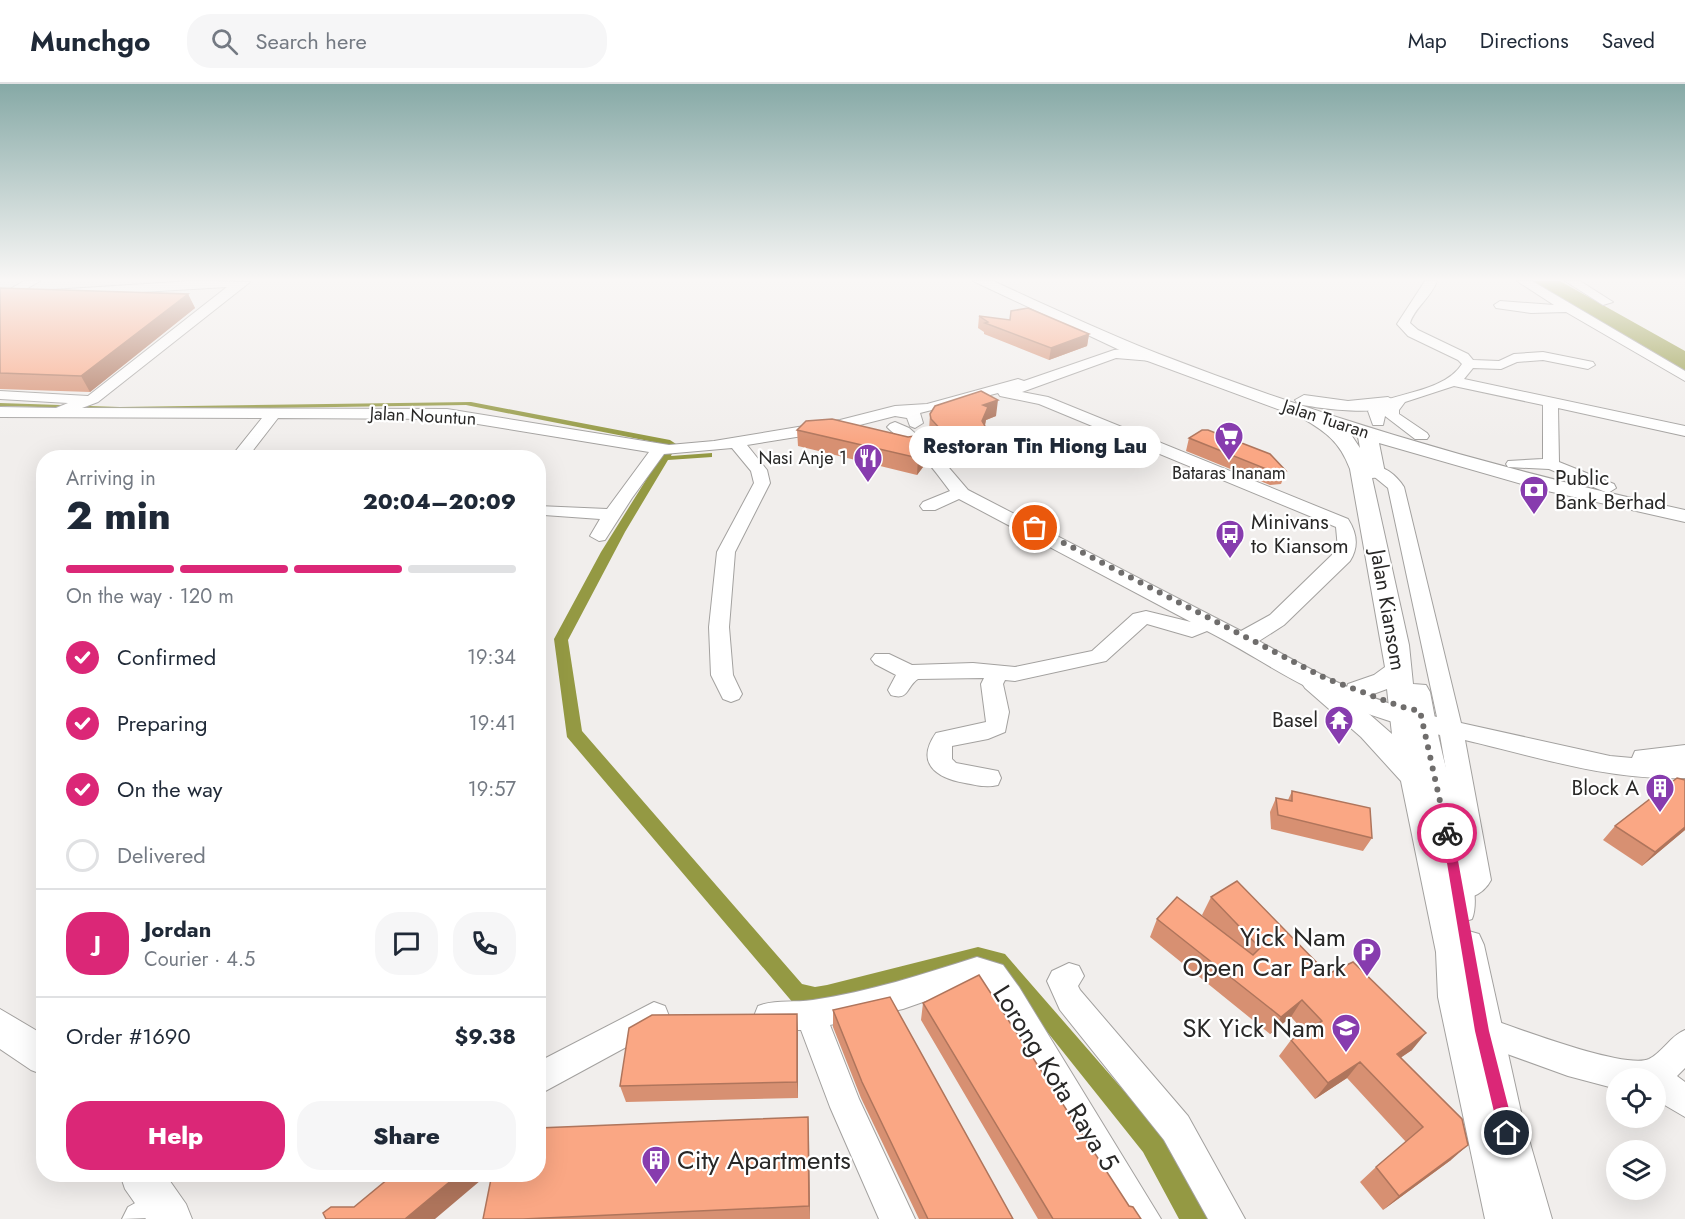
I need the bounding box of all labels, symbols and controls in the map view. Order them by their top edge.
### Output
search box [187,14,607,68]
text: Munchgo [30,21,151,62]
icon: search [208,25,241,58]
text: Search here [256,25,367,57]
text: Map [1408,26,1447,56]
text: Directions [1480,26,1569,56]
text: Saved [1602,26,1655,56]
street label: Jalan Tuaran [1277,392,1373,445]
street label: Jalan Nountun [367,400,477,432]
supermarket icon: Bataras Inanam [1213,420,1245,462]
callout: Restoran Tin Hiong Lau [909,426,1161,468]
text: Restoran Tin Hiong Lau [923,432,1147,461]
restaurant icon: Nasi Anje 1 [852,442,884,484]
place label: Nasi Anje 1 [758,445,847,471]
place label: Bataras Inanam [1172,460,1286,486]
place label: Public Bank Berhad [1555,463,1666,517]
text: Arriving in [66,464,156,493]
bank icon: Public Bank Berhad [1518,474,1550,516]
text: 20:04–20:09 [363,485,516,517]
text: 2 min [66,487,171,544]
pin [1009,502,1060,553]
place label: Minivans to Kiansom [1251,507,1349,561]
icon: bag [1018,511,1051,544]
bus stop icon: Minivans to Kiansom [1214,518,1246,560]
street label: Jalan Kiansom [1362,544,1413,673]
text: On the way · 120 m [66,582,234,611]
icon: check [66,641,99,674]
text: Confirmed [117,641,216,673]
text: 19:34 [467,643,516,672]
temple icon: Basel [1323,704,1355,746]
place label: Basel [1272,705,1318,735]
icon: check [66,707,99,740]
text: Preparing [117,707,208,739]
text: 19:41 [469,709,516,738]
building icon: Block A [1644,772,1676,814]
icon: check [66,773,99,806]
text: On the way [117,773,222,805]
place label: Block A [1572,773,1639,803]
text: 19:57 [468,775,516,804]
courier [1417,803,1477,863]
icon: bike [1431,817,1464,850]
text: Delivered [117,839,206,871]
button: chat [375,912,438,975]
button: phone [453,912,516,975]
text: Jordan [144,913,211,945]
place label: Yick Nam Open Car Park [1182,918,1347,986]
text: J [94,927,101,959]
parking icon: Yick Nam Open Car Park [1351,936,1383,978]
text: Courier · 4.5 [144,945,255,974]
street label: Lorong Kota Raya 5 [983,978,1129,1178]
place label: SK Yick Nam [1182,1009,1325,1047]
school or university icon: SK Yick Nam [1330,1012,1362,1054]
text: Order #1690 [66,1020,191,1052]
text: $9.38 [455,1020,516,1052]
map controls [1606,1068,1666,1200]
button: locate [1606,1068,1666,1128]
button: Help [66,1101,285,1170]
button: Share [297,1101,516,1170]
pin [1481,1107,1532,1158]
icon: home [1490,1116,1523,1149]
button: layers [1606,1140,1666,1200]
place label: City Apartments [677,1141,851,1179]
building icon: City Apartments [640,1144,672,1186]

